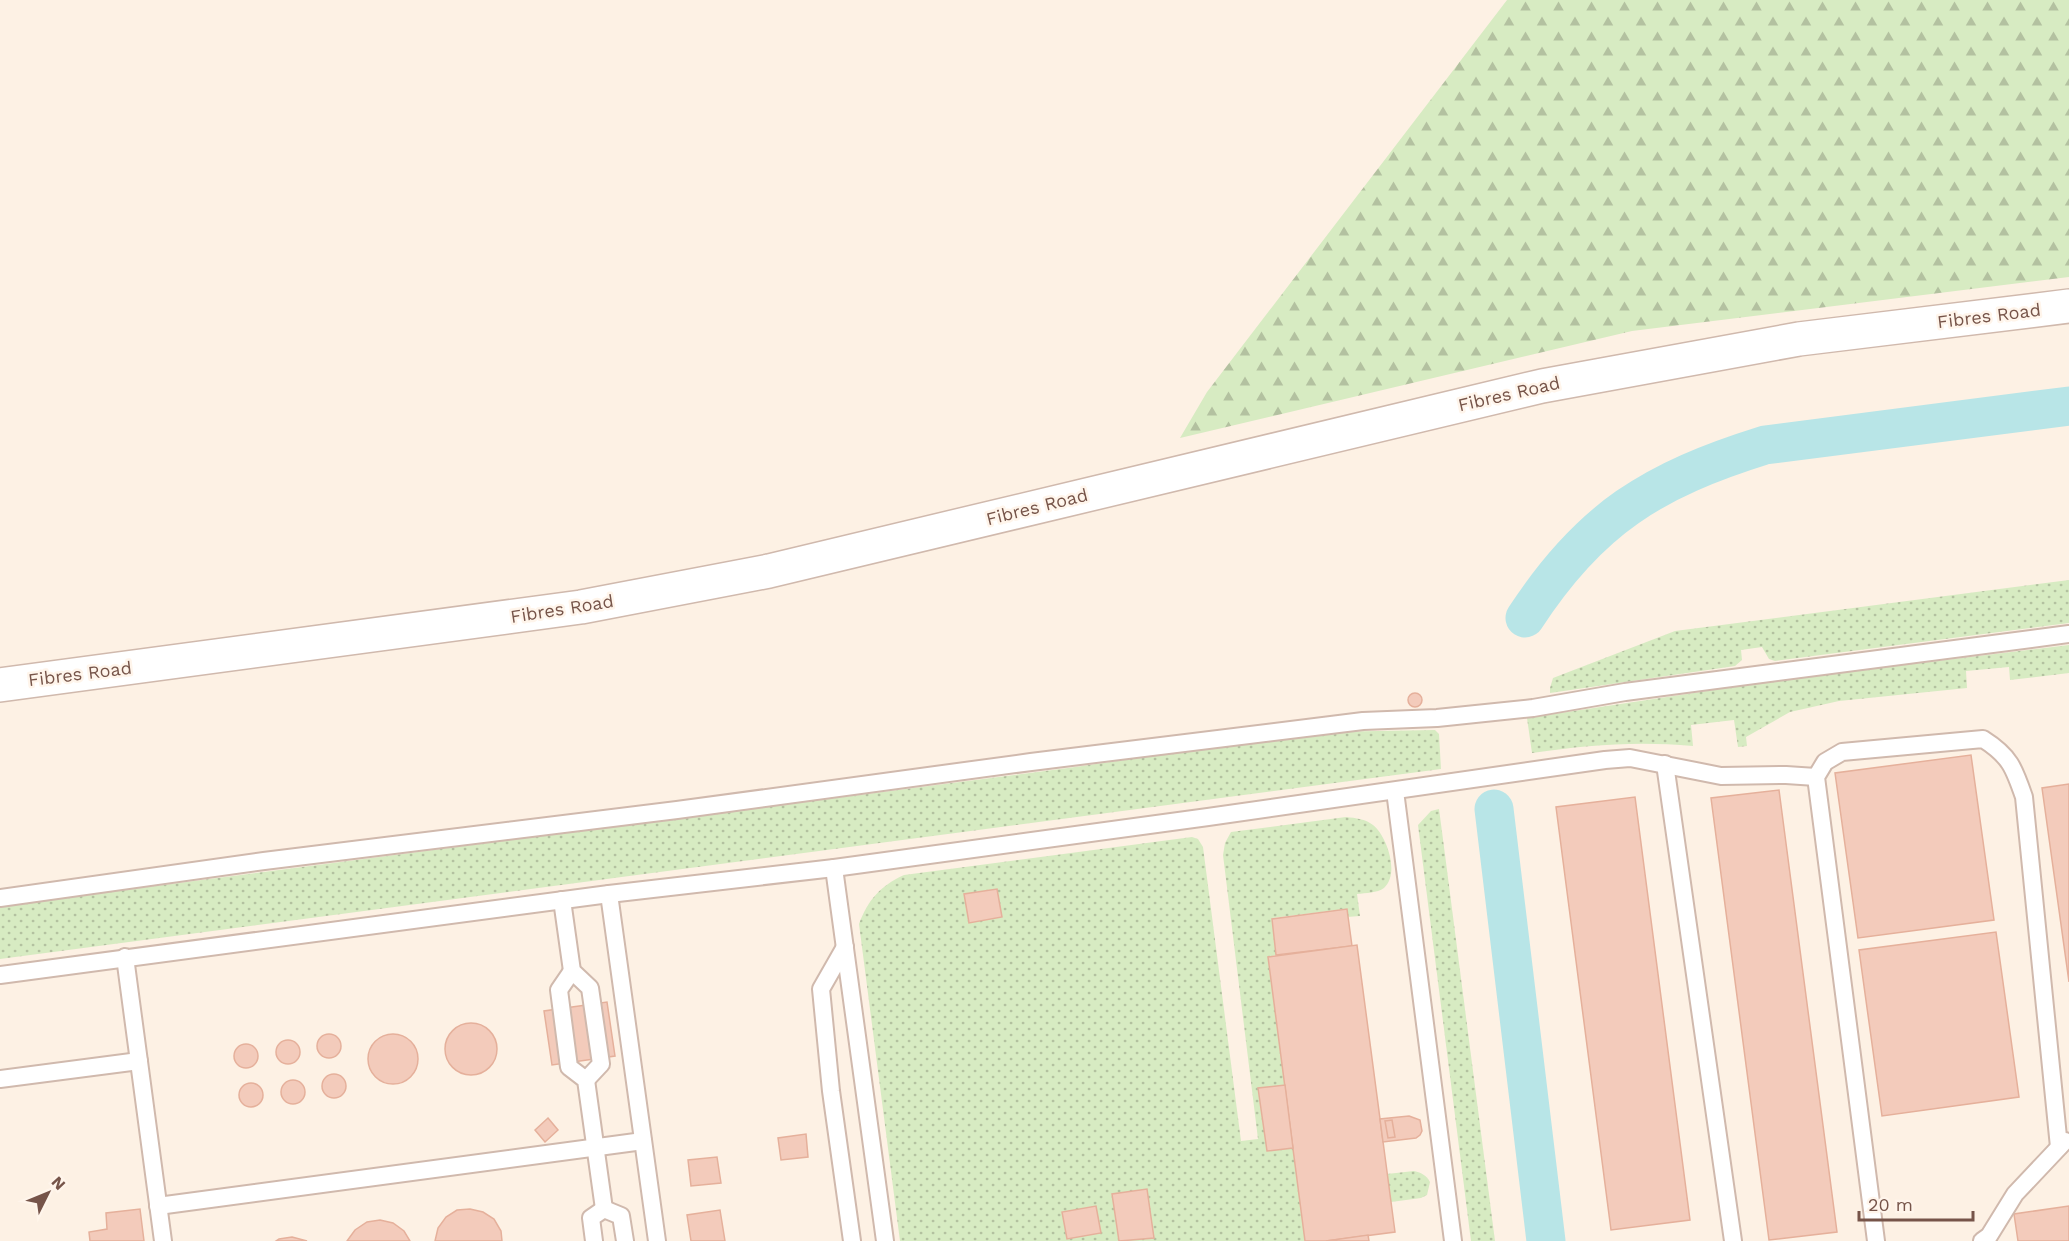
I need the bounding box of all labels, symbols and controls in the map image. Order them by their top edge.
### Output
street label: Fibres Road [1936,299,2042,332]
street label: Fibres Road [1456,372,1562,415]
street label: Fibres Road [984,484,1090,529]
street label: Fibres Road [509,590,615,627]
street label: Fibres Road [27,657,133,690]
north arrow [18,1163,78,1223]
text: N [48,1172,70,1194]
scale bar [1859,1184,1973,1222]
text: 20 m [1868,1194,1913,1215]

